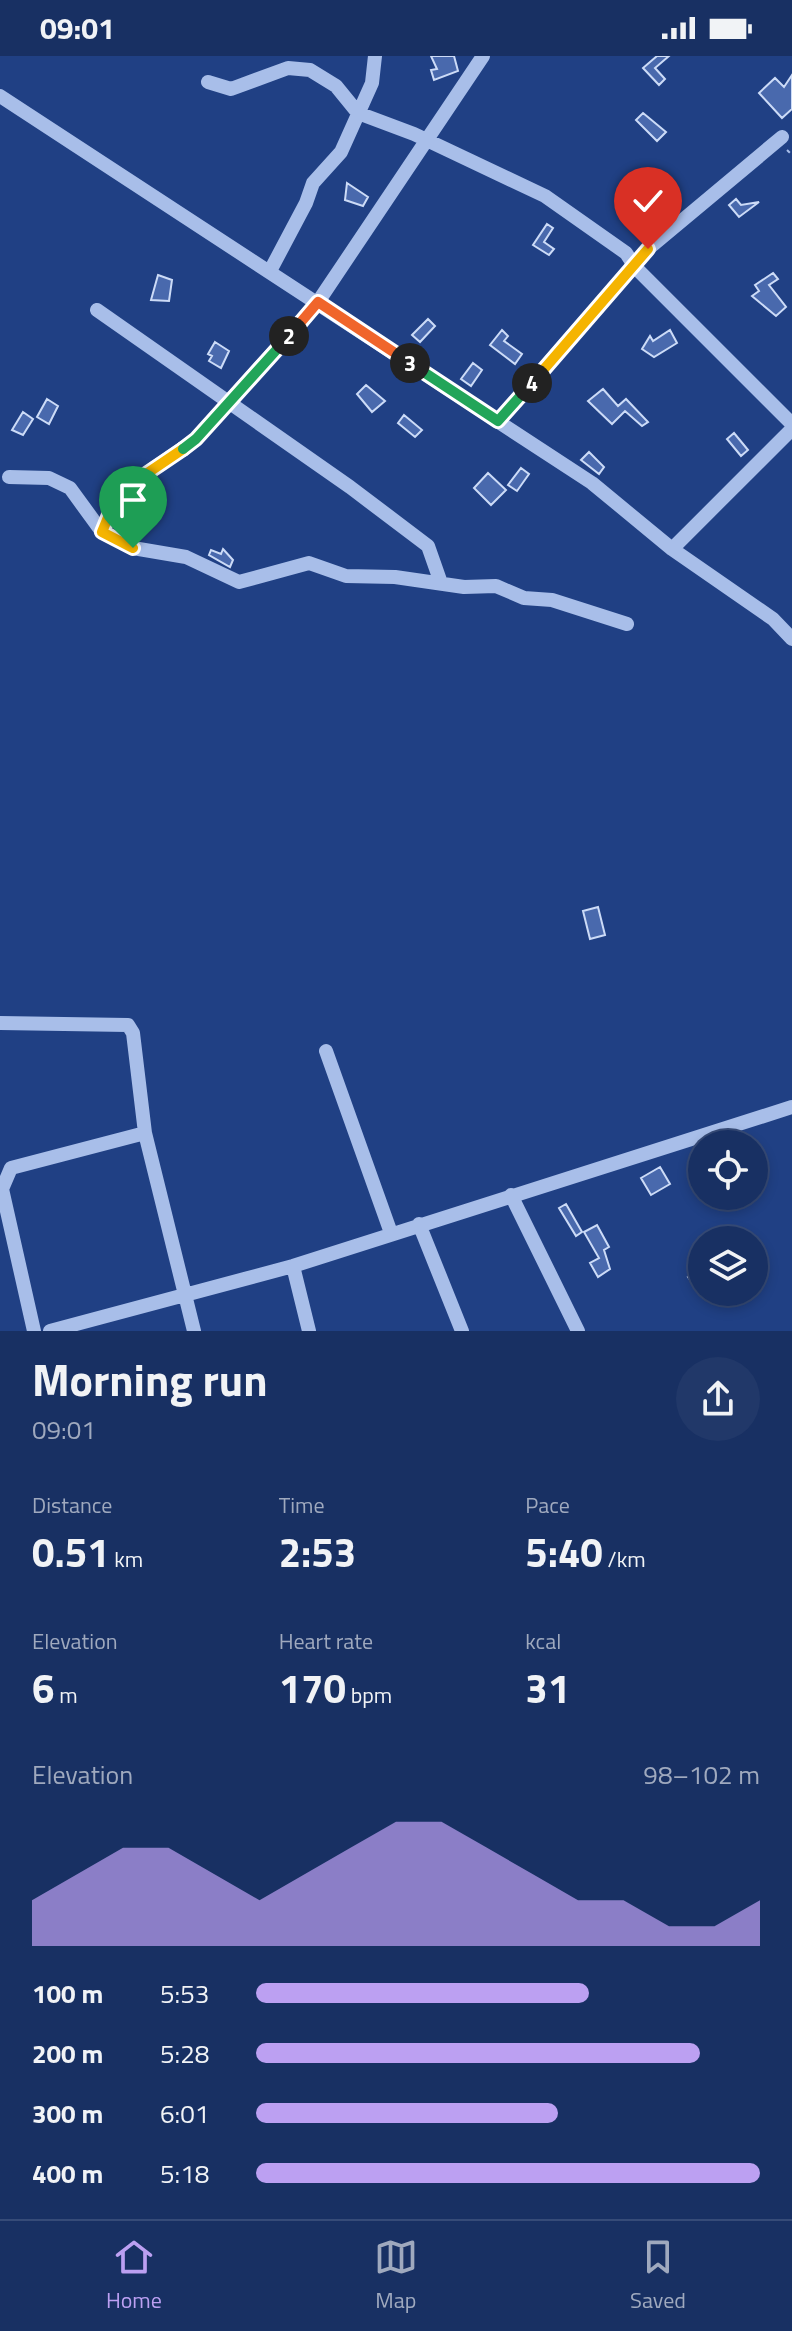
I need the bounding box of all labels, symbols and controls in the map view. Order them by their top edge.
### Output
text: 09:01 [40,5,115,51]
pin [614,167,682,249]
icon: check [626,179,670,223]
pin: 2 [269,316,309,356]
text: 2 [283,319,295,353]
pin: 3 [390,343,430,383]
text: 3 [404,346,416,380]
pin: 4 [512,363,552,403]
text: 4 [526,366,538,400]
pin [99,466,167,548]
icon: arrive [111,478,155,522]
map controls [688,1130,768,1306]
button: locate [688,1130,768,1210]
button: layers [688,1226,768,1306]
text: Morning run [32,1346,268,1413]
button: share [676,1357,760,1441]
text: 09:01 [32,1410,96,1449]
text: Distance [32,1488,112,1522]
text: Time [279,1488,325,1522]
text: Pace [525,1488,570,1522]
text: 0.51 [32,1522,109,1583]
text: 2:53 [279,1522,356,1583]
text: 5:40 [525,1522,603,1583]
text: km [109,1542,143,1576]
text: /km [603,1542,646,1576]
text: Elevation [32,1624,118,1658]
text: Heart rate [279,1624,373,1658]
text: kcal [525,1624,561,1658]
text: 6 [32,1658,54,1719]
text: 170 [279,1658,346,1719]
text: 31 [525,1658,570,1719]
text: m [54,1678,78,1712]
text: bpm [346,1678,392,1712]
text: Elevation [32,1755,133,1794]
text: 98–102 m [643,1755,760,1794]
text: 100 m [32,1974,103,2013]
text: 5:53 [160,1974,209,2013]
text: 200 m [32,2034,103,2073]
text: 5:28 [160,2034,209,2073]
text: 300 m [32,2094,103,2133]
text: 6:01 [160,2094,209,2133]
text: 400 m [32,2154,103,2193]
text: 5:18 [160,2154,209,2193]
tab: Home [106,2235,162,2317]
tab: Map [374,2235,418,2317]
tab: Saved [630,2235,686,2317]

